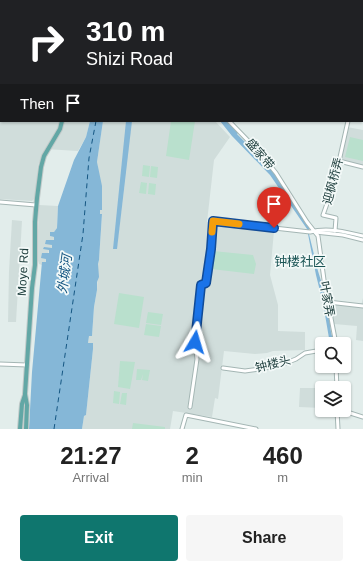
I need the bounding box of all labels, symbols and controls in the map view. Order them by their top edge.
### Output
icon: right [20,16,72,68]
text: 310 m [86,16,165,47]
text: Shizi Road [86,49,173,69]
icon: arrive [62,92,84,114]
text: Then [20,95,54,112]
street label: 盛家带 [243,136,277,172]
street label: 迎枫桥弄 [320,156,346,206]
pin [257,187,291,228]
icon: arrive [263,193,285,215]
street label: Moye Rd [15,248,31,296]
water label: 外城河 [54,251,75,294]
district label: 钟楼社区 [274,254,326,269]
street label: 叶家弄 [317,280,337,318]
position arrow [174,321,216,363]
map controls [315,337,351,417]
button: search [315,337,351,373]
street label: 钟楼头 [254,353,292,375]
button: layers [315,381,351,417]
text: 21:27 [60,442,122,469]
text: 2 [185,442,199,469]
text: 460 [263,442,303,469]
text: Arrival [72,470,109,485]
text: min [182,470,203,485]
text: m [277,470,288,485]
button: Exit [20,515,178,561]
button: Share [186,515,343,561]

